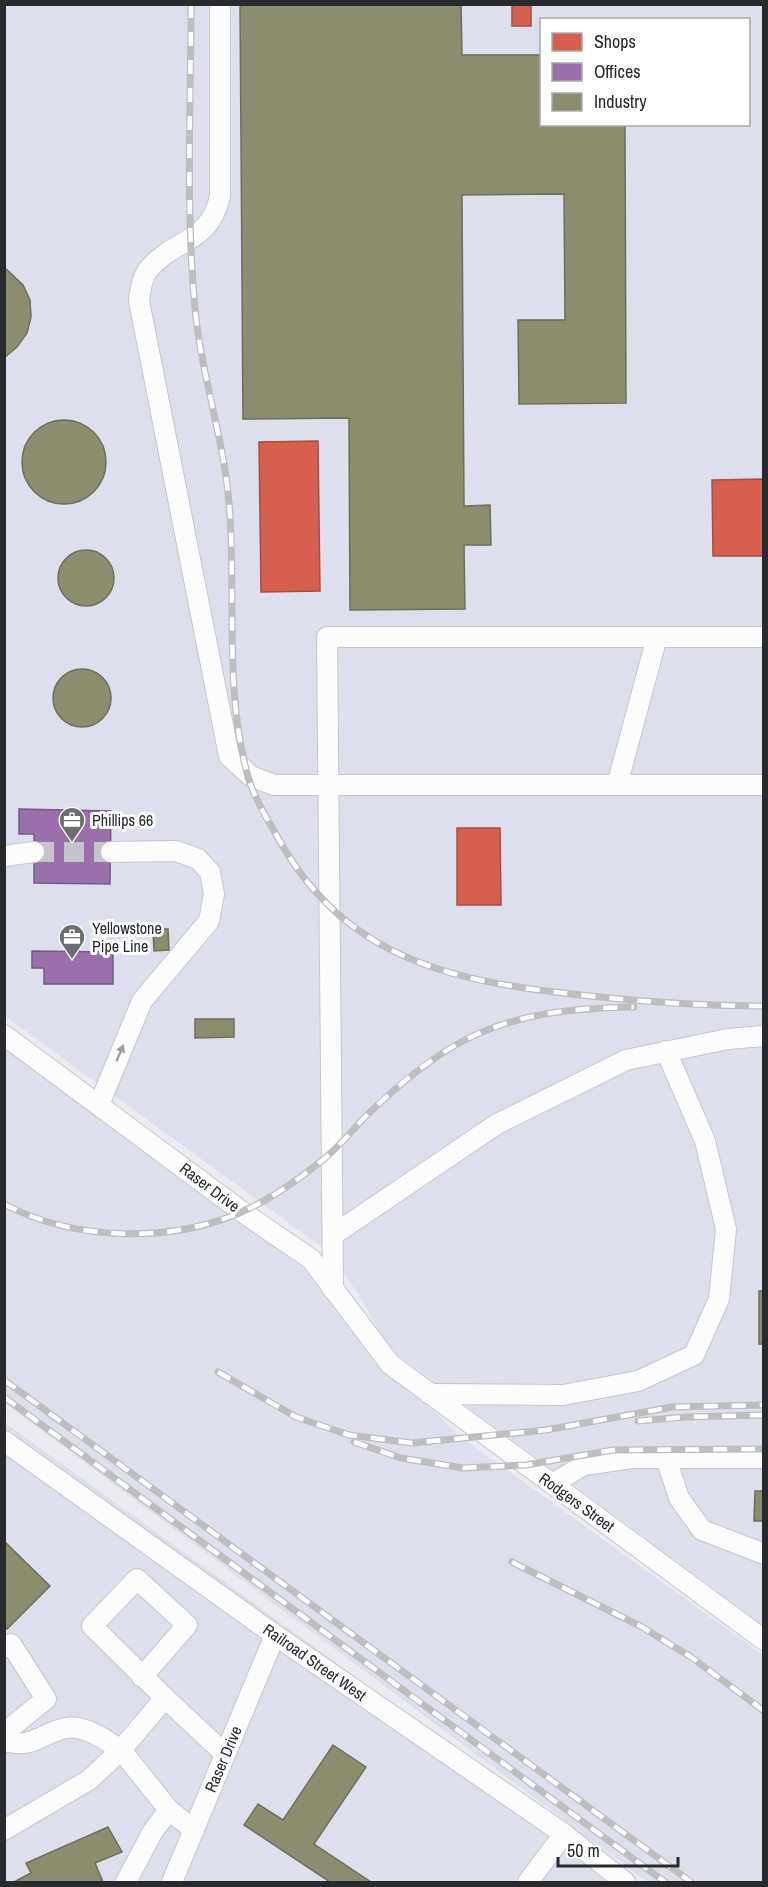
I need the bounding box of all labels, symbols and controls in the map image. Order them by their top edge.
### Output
legend [540,18,750,126]
text: Shops [594,29,636,54]
text: Offices [594,59,641,84]
text: Industry [594,89,647,114]
office icon: Phillips 66 [57,805,87,843]
place label: Phillips 66 [92,809,153,831]
place label: Yellowstone Pipe Line [92,917,162,957]
office icon: Yellowstone Pipe Line [57,922,87,960]
one-way arrow [116,1044,125,1061]
street label: Raser Drive [175,1157,245,1217]
street label: Rodgers Street [535,1467,619,1537]
street label: Railroad Street West [259,1618,371,1706]
street label: Raser Drive [199,1722,247,1796]
scale bar [558,1830,678,1868]
text: 50 m [567,1838,600,1863]

